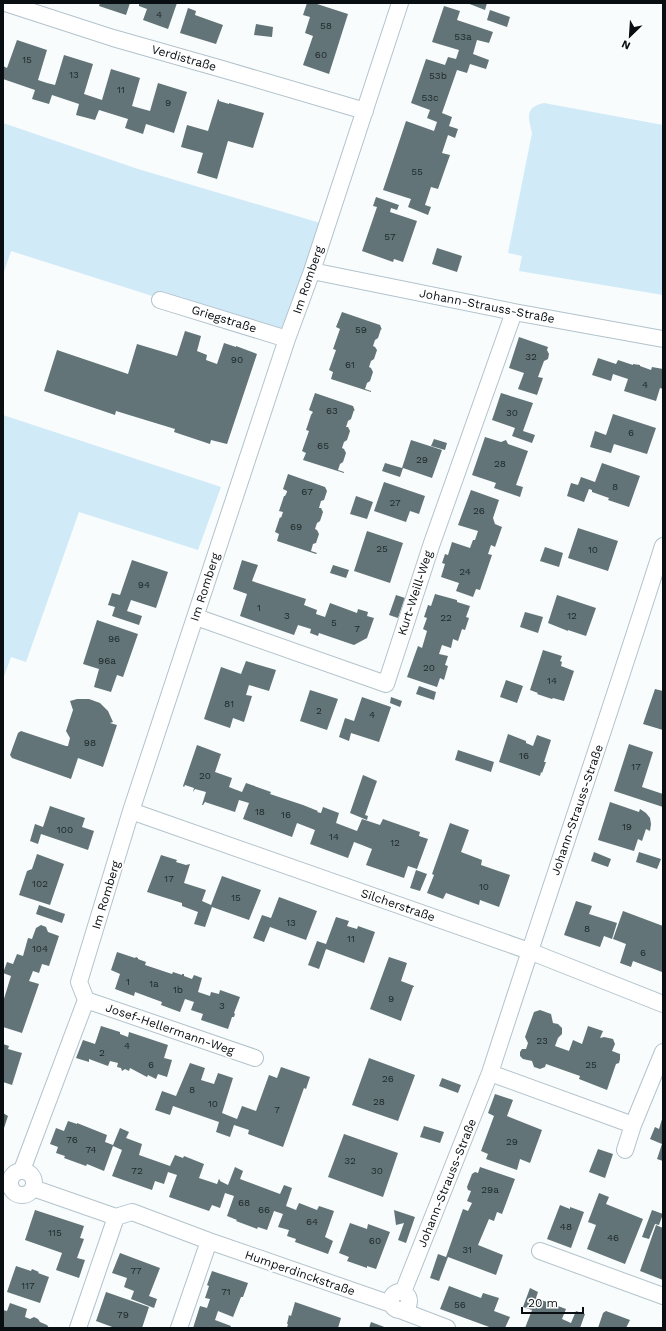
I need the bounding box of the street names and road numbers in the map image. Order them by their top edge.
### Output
street label: Verdistraße [150,42,218,74]
street label: Im Romberg [290,244,326,316]
street label: Johann-Strauss-Straße [418,286,556,326]
street label: Griegstraße [190,302,258,336]
street label: Kurt-Weill-Weg [395,548,435,637]
street label: Im Romberg [187,551,223,623]
street label: Johann-Strauss-Straße [548,743,606,877]
street label: Im Romberg [89,858,123,931]
street label: Silcherstraße [359,886,437,924]
street label: Josef-Hellermann-Weg [104,1000,237,1058]
street label: Johann-Strauss-Straße [415,1117,479,1249]
street label: Humperdinckstraße [243,1248,357,1298]

